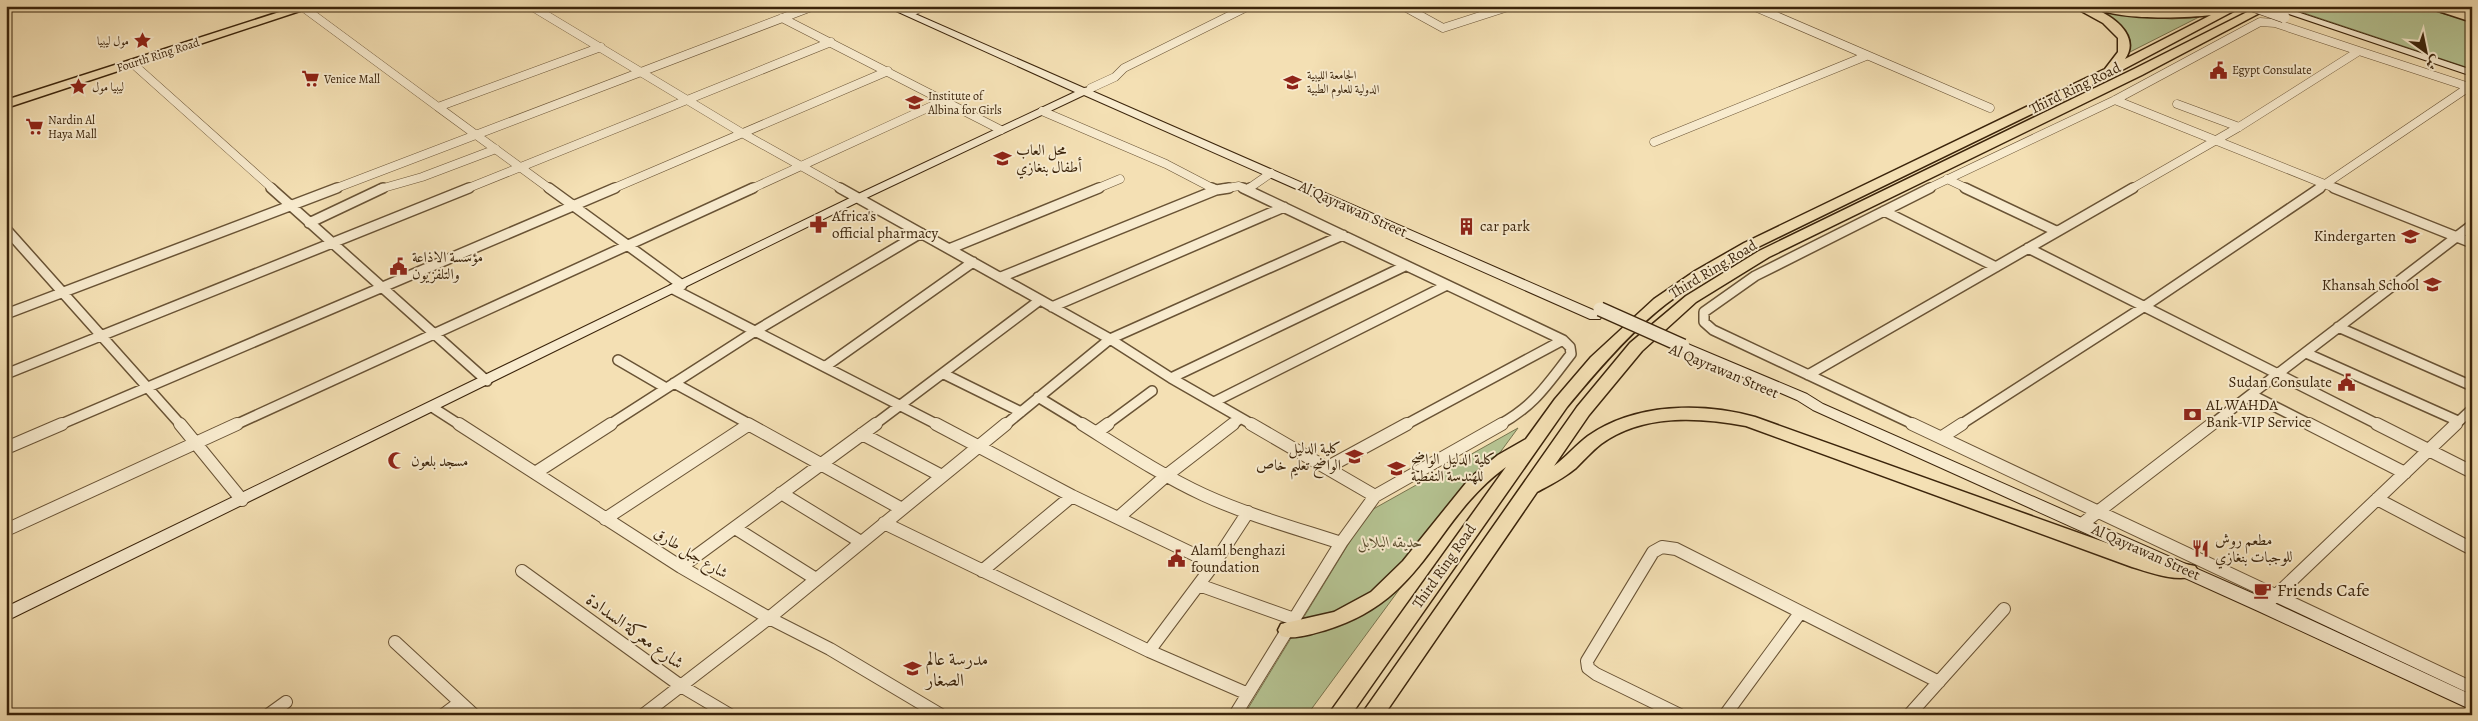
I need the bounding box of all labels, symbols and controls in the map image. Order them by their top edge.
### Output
north arrow [2400,28,2450,78]
place icon: مول ليبيا [133,31,153,51]
place label: مول ليبيا [97,33,129,49]
street label: Fourth Ring Road [115,34,202,76]
text: ش [2422,51,2444,74]
street label: Third Ring Road [2026,57,2125,119]
public building icon: Egypt Consulate [2208,60,2228,80]
place label: Egypt Consulate [2232,62,2312,78]
place label: الجامعة الليبية الدولية للعلوم الطبية [1307,67,1380,100]
supermarket icon: Venice Mall [300,69,320,89]
place label: Venice Mall [323,71,380,87]
school or university icon: الجامعة الليبية الدولية للعلوم الطبية [1283,72,1303,92]
place icon: ليبيا مول [68,77,88,97]
place label: ليبيا مول [92,79,124,95]
place label: Institute of Albina for Girls [927,88,1002,118]
school or university icon: Institute of Albina for Girls [904,93,924,113]
place label: Nardin Al Haya Mall [48,112,97,142]
supermarket icon: Nardin Al Haya Mall [24,117,44,137]
place label: محل العاب أطفال بنغازي [1016,140,1082,179]
school or university icon: محل العاب أطفال بنغازي [992,149,1012,169]
street label: Al Qayrawan Street [1295,176,1410,242]
place label: Africa's official pharmacy [831,206,938,243]
pharmacy icon: Africa's official pharmacy [808,215,828,235]
building icon: car park [1456,216,1476,236]
place label: car park [1480,216,1531,236]
place label: Kindergarten [2314,226,2396,246]
school or university icon: Kindergarten [2400,226,2420,246]
street label: Third Ring Road [1665,234,1761,303]
place label: مؤسسة الاذاعة والتلفزيون [412,247,483,284]
public building icon: مؤسسة الاذاعة والتلفزيون [388,256,408,276]
place label: Khansah School [2322,275,2419,295]
school or university icon: Khansah School [2423,275,2443,295]
street label: Al Qayrawan Street [1665,339,1782,403]
place label: Sudan Consulate [2228,372,2332,392]
public building icon: Sudan Consulate [2336,372,2356,392]
place label: AL WAHDA Bank-VIP Service [2205,395,2312,432]
bank icon: AL WAHDA Bank-VIP Service [2182,404,2202,424]
place label: كلية الدليل الواضح تعليم خاص [1256,438,1341,480]
school or university icon: كلية الدليل الواضح تعليم خاص [1345,447,1365,467]
place label: كلية الدليل الواضح للهندسة النفطية [1411,449,1495,486]
mosque icon: مسجد بلعون [387,451,407,471]
place label: مسجد بلعون [411,451,468,471]
school or university icon: كلية الدليل الواضح للهندسة النفطية [1387,458,1407,478]
street label: Third Ring Road [1407,519,1481,612]
street label: Al Qayrawan Street [2088,519,2203,585]
street label: شارع جبل طارق [649,523,732,586]
place label: مطعم روش للوجبات بنغازي [2215,530,2293,569]
park label: حديقه البلابل [1357,532,1423,553]
restaurant icon: مطعم روش للوجبات بنغازي [2191,539,2211,559]
place label: Alaml benghazi foundation [1190,540,1285,577]
public building icon: Alaml benghazi foundation [1167,549,1187,569]
place label: Friends Cafe [2277,578,2370,602]
cafe icon: Friends Cafe [2253,580,2273,600]
street label: شارع معركة السدادة [579,587,689,677]
place label: مدرسة عالم الصغار [924,647,988,692]
school or university icon: مدرسة عالم الصغار [902,659,922,679]

